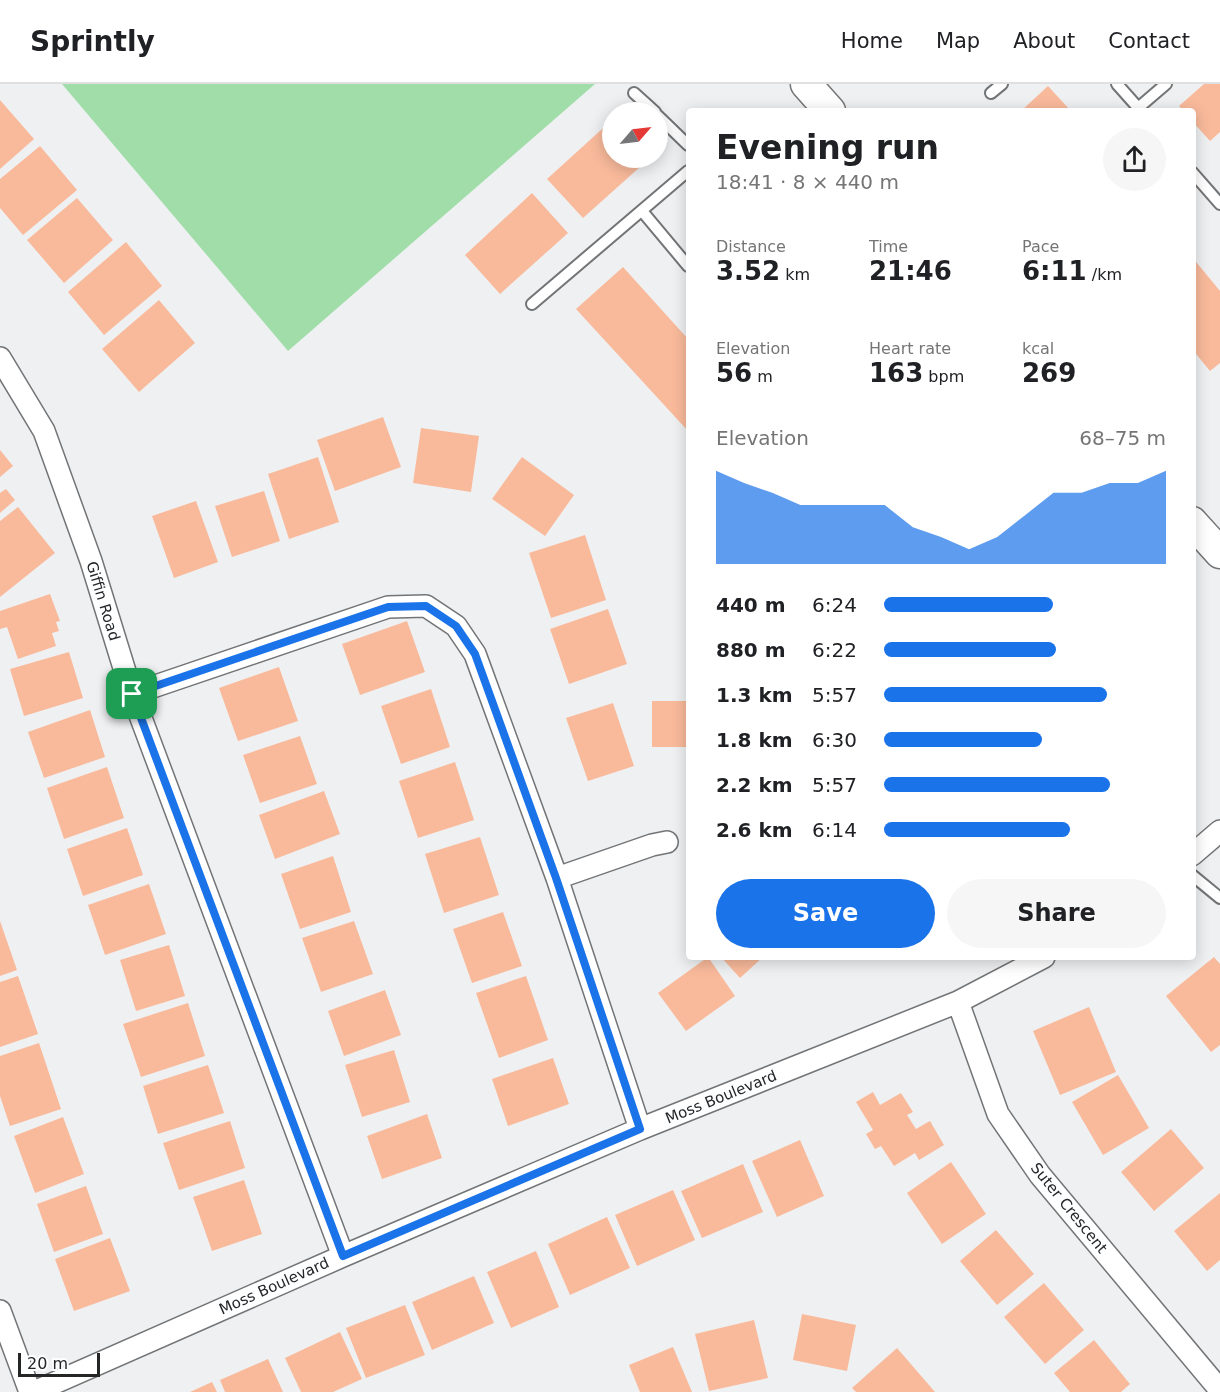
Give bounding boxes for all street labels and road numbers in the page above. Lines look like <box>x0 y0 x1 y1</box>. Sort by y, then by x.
street label: Giffin Road <box>82 559 124 643</box>
street label: Moss Boulevard <box>663 1066 779 1128</box>
street label: Suter Crescent <box>1027 1159 1111 1257</box>
street label: Moss Boulevard <box>216 1254 332 1318</box>

